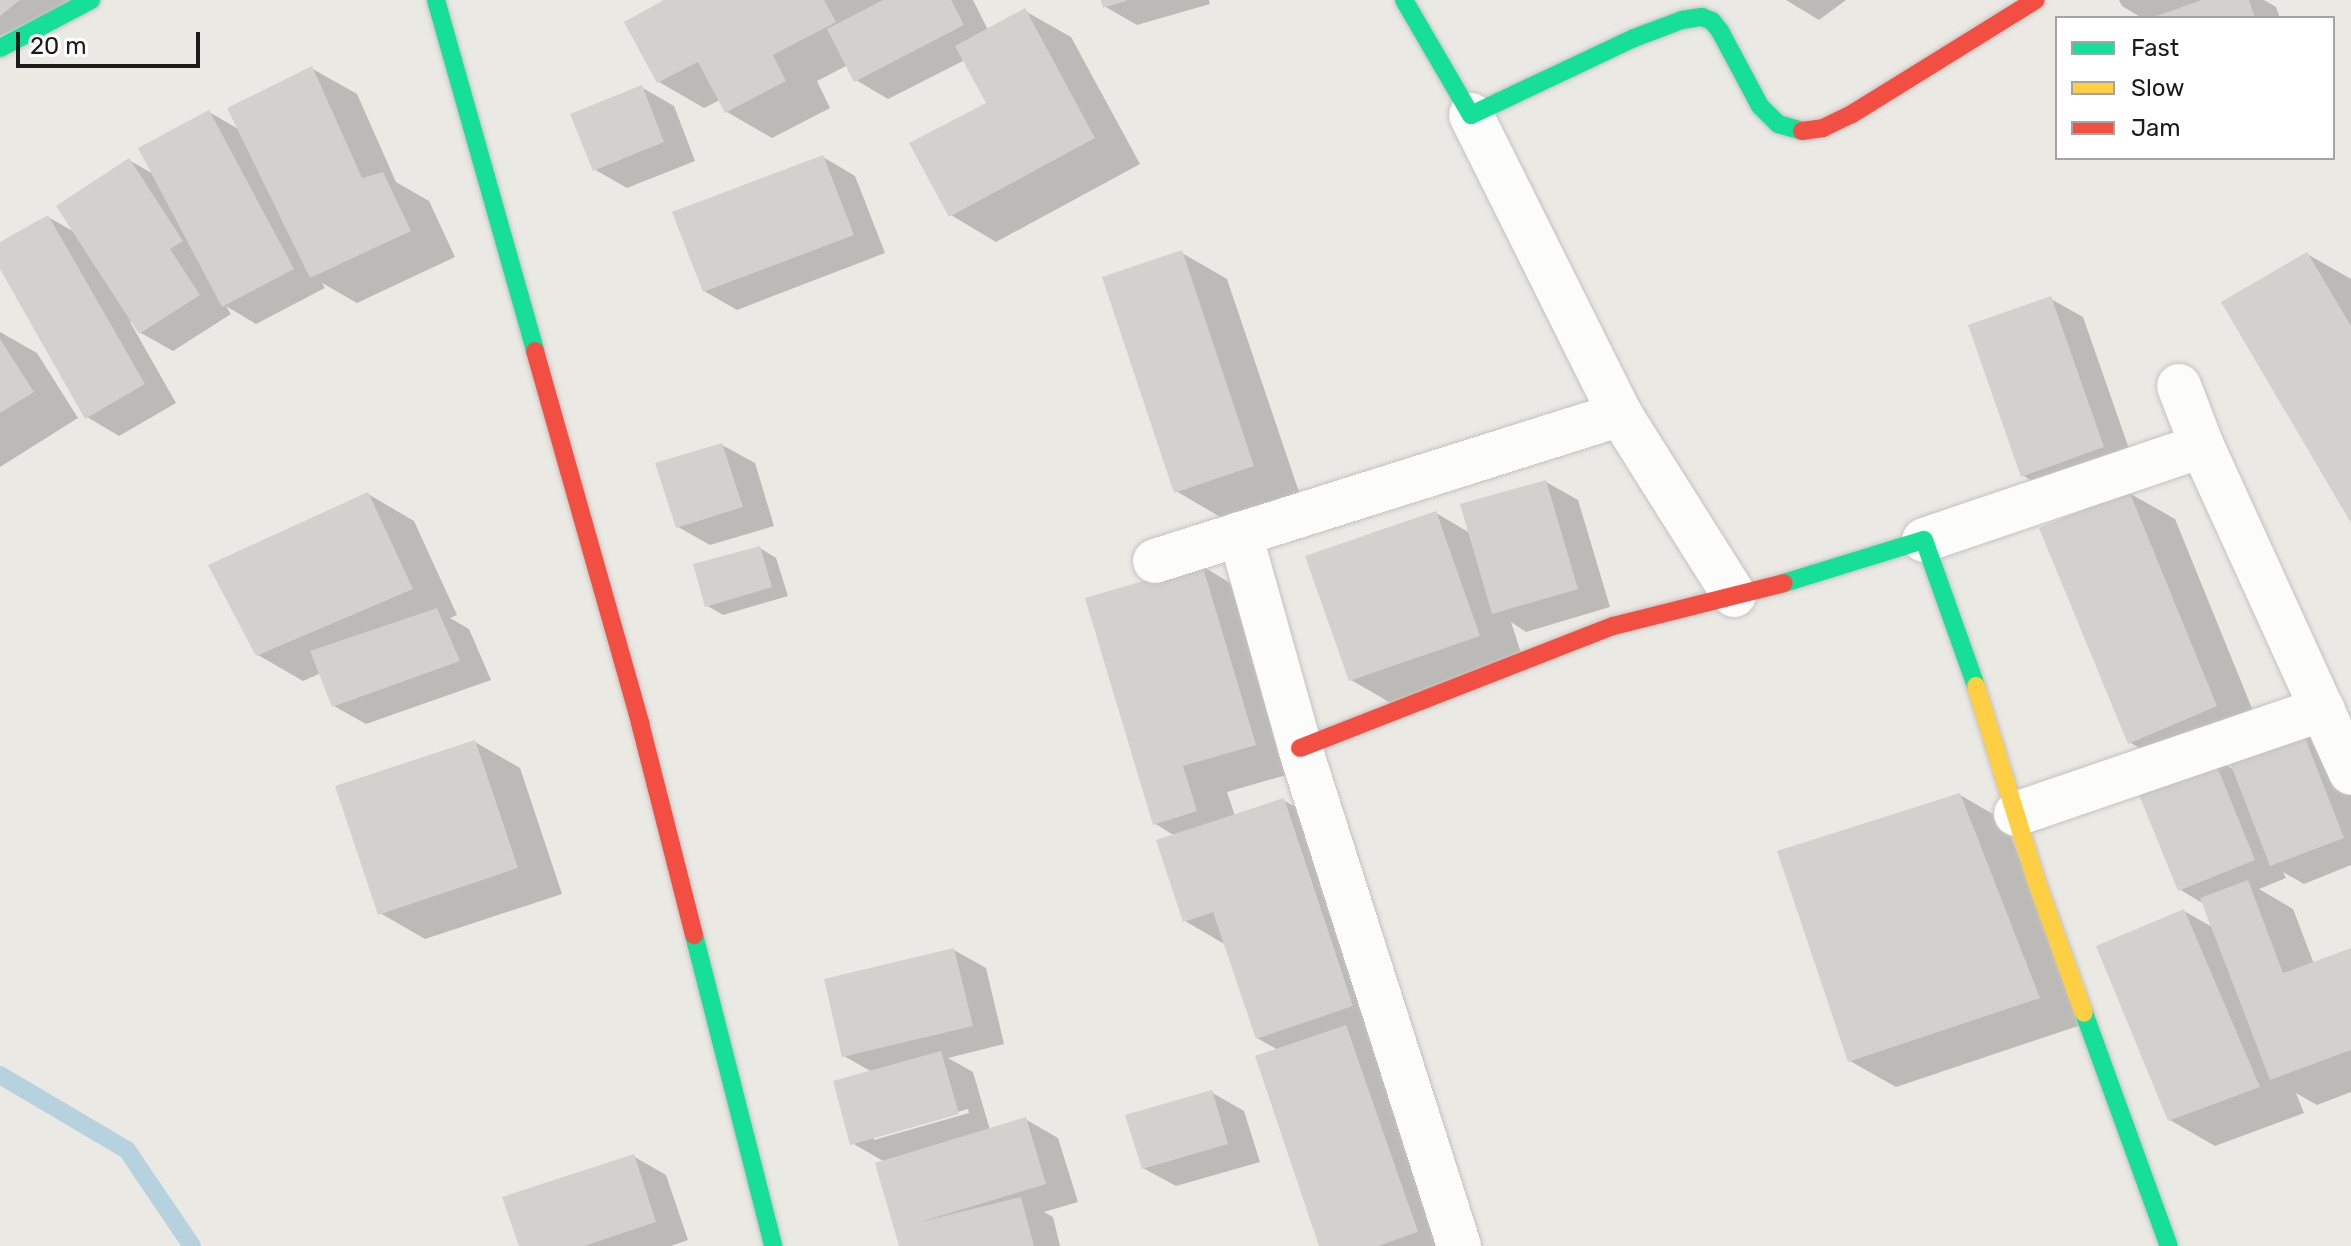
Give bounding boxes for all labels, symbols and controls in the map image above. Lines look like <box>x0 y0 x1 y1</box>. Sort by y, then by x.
scale bar <box>20 16 204 66</box>
legend <box>2055 16 2335 160</box>
text: 20 m <box>30 32 87 60</box>
text: Fast <box>2131 34 2179 62</box>
text: Slow <box>2131 74 2184 102</box>
text: Jam <box>2131 114 2181 142</box>

